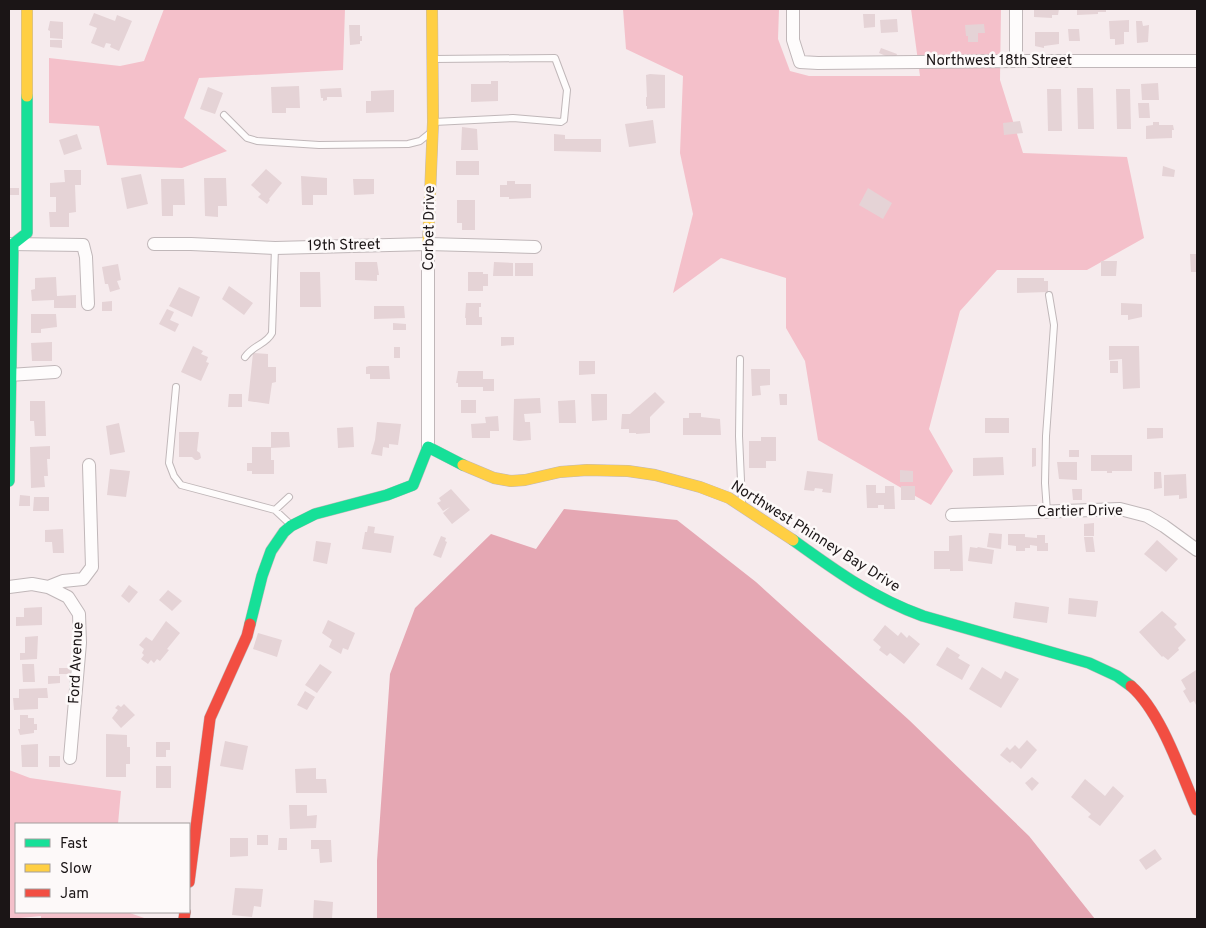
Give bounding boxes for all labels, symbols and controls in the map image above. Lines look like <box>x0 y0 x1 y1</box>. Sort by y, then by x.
street label: Northwest 18th Street <box>926 52 1072 71</box>
street label: Corbet Drive <box>420 185 440 271</box>
street label: 19th Street <box>307 236 381 256</box>
street label: Northwest Phinney Bay Drive <box>727 477 903 597</box>
street label: Cartier Drive <box>1037 502 1123 522</box>
street label: Ford Avenue <box>65 621 89 705</box>
legend <box>15 823 190 913</box>
text: Fast <box>60 835 88 854</box>
text: Slow <box>60 860 92 879</box>
text: Jam <box>60 885 89 904</box>

